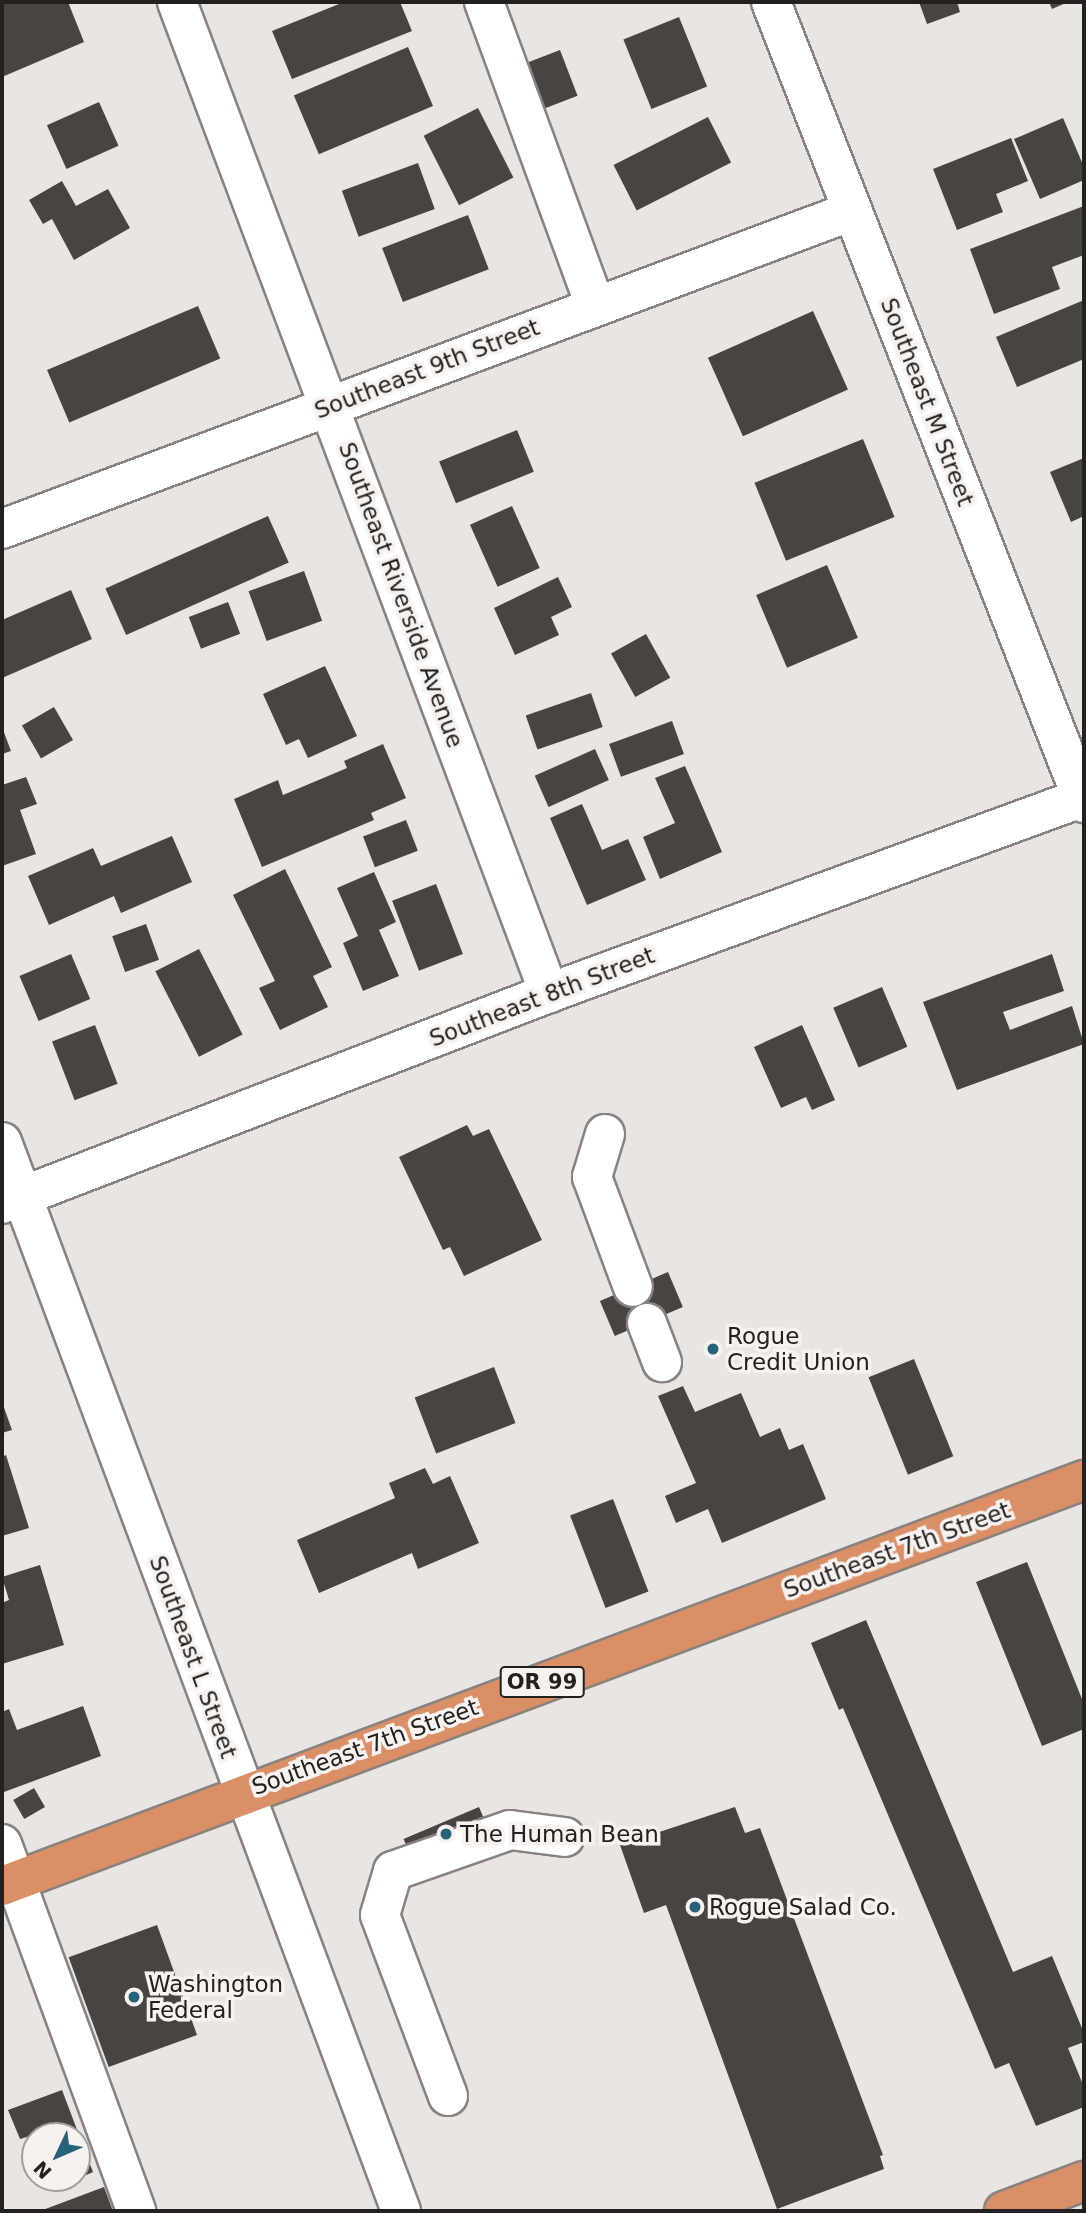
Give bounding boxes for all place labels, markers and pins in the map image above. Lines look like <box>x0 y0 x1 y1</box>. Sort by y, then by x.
place label: Rogue Credit Union <box>727 1322 870 1376</box>
marker: Rogue Credit Union <box>705 1341 721 1357</box>
place label: The Human Bean <box>460 1820 659 1848</box>
marker: The Human Bean <box>438 1826 454 1842</box>
place label: Rogue Salad Co. <box>709 1893 897 1921</box>
marker: Rogue Salad Co. <box>687 1899 703 1915</box>
place label: Washington Federal <box>148 1970 283 2024</box>
marker: Washington Federal <box>126 1989 142 2005</box>

